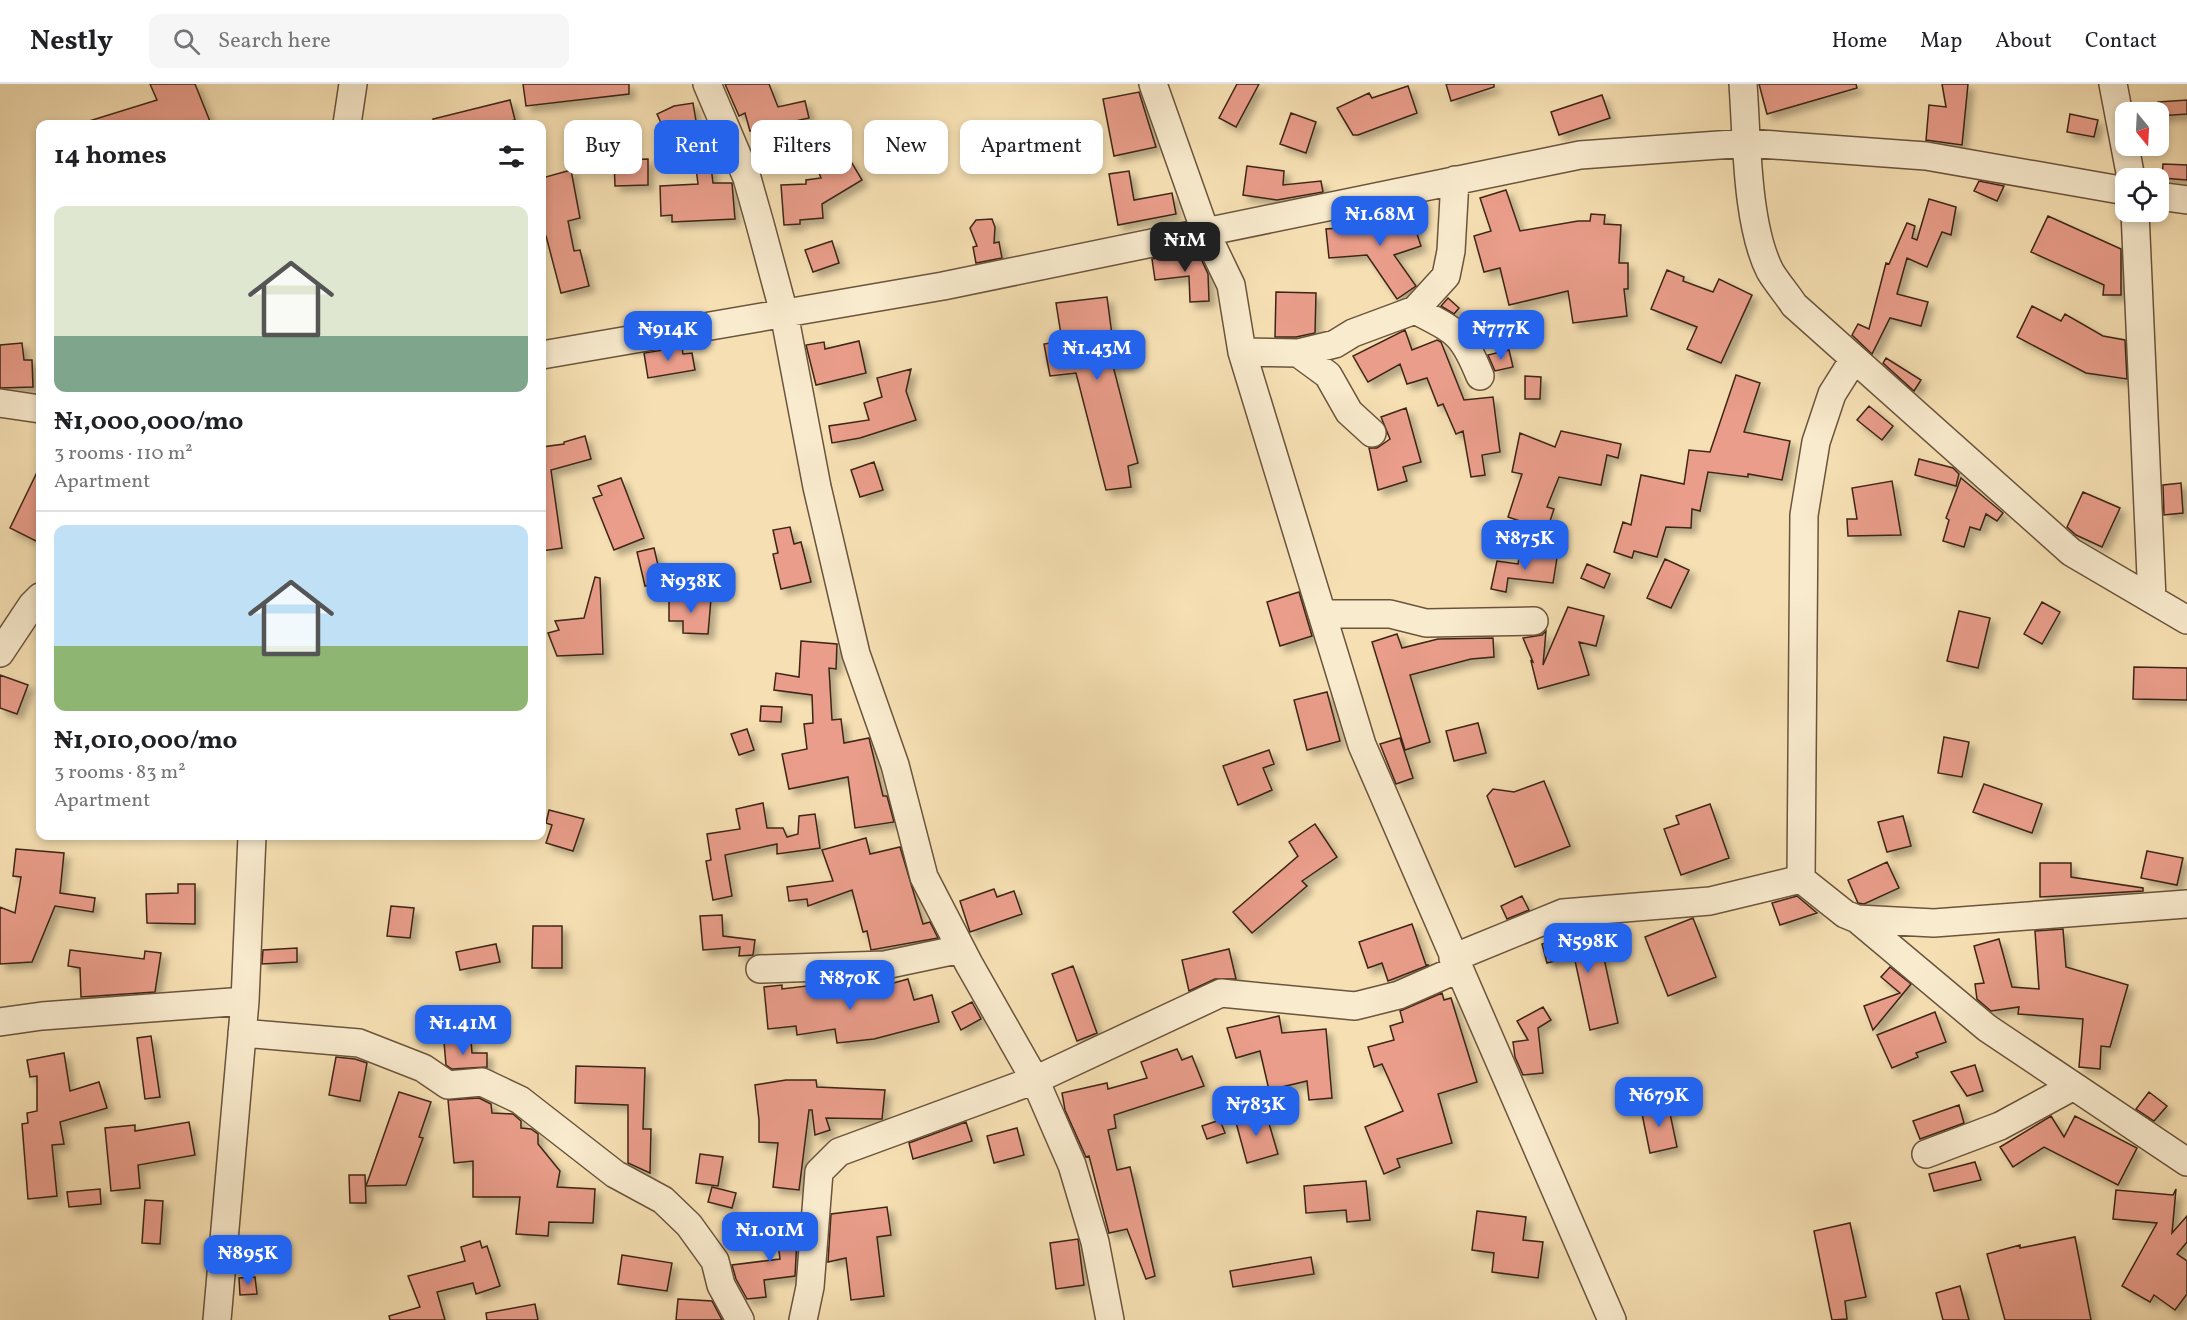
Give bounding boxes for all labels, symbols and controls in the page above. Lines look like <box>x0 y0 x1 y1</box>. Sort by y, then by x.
search box <box>149 14 569 68</box>
text: Nestly <box>30 22 113 61</box>
icon: search <box>170 25 203 58</box>
text: Search here <box>218 26 331 57</box>
text: Home <box>1832 27 1887 56</box>
text: Map <box>1920 27 1962 56</box>
text: About <box>1995 27 2052 56</box>
text: Contact <box>2085 27 2157 56</box>
north arrow <box>2115 102 2169 156</box>
map controls <box>2115 102 2169 222</box>
chip: Buy <box>564 120 642 174</box>
chip: Rent <box>654 120 739 174</box>
chip: Filters <box>751 120 852 174</box>
chip: New <box>864 120 948 174</box>
chip: Apartment <box>960 120 1103 174</box>
text: 14 homes <box>54 138 167 174</box>
icon: filters <box>495 140 528 173</box>
button: locate <box>2115 168 2169 222</box>
pin: ₦1.68M <box>1331 196 1429 247</box>
text: ₦1.68M <box>1345 201 1415 229</box>
pin: ₦1M <box>1156 222 1214 273</box>
text: ₦1M <box>1164 227 1206 255</box>
icon: home <box>237 245 345 353</box>
pin: ₦777K <box>1459 310 1543 361</box>
pin: ₦914K <box>626 311 710 362</box>
text: ₦777K <box>1472 315 1530 343</box>
text: ₦914K <box>638 316 698 344</box>
pin: ₦1.43M <box>1048 330 1146 381</box>
text: ₦1.43M <box>1062 335 1132 363</box>
text: ₦1,000,000/mo <box>54 404 243 440</box>
text: 3 rooms · 110 m² <box>54 440 193 468</box>
text: Apartment <box>54 468 150 496</box>
pin: ₦875K <box>1483 520 1567 571</box>
text: ₦875K <box>1495 525 1555 553</box>
pin: ₦938K <box>649 563 733 614</box>
icon: home <box>237 564 345 672</box>
text: ₦938K <box>661 568 721 596</box>
text: ₦1,010,000/mo <box>54 723 237 759</box>
text: 3 rooms · 83 m² <box>54 759 186 787</box>
text: Apartment <box>54 787 150 815</box>
pin: ₦598K <box>1546 923 1630 974</box>
text: ₦598K <box>1558 928 1618 956</box>
pin: ₦870K <box>808 960 892 1011</box>
text: ₦870K <box>819 965 881 993</box>
pin: ₦1.41M <box>414 1005 512 1056</box>
text: ₦1.41M <box>429 1010 497 1038</box>
pin: ₦679K <box>1617 1077 1701 1128</box>
text: ₦679K <box>1629 1082 1689 1110</box>
pin: ₦783K <box>1214 1086 1298 1137</box>
text: ₦783K <box>1226 1091 1286 1119</box>
pin: ₦1.01M <box>721 1212 819 1263</box>
text: ₦1.01M <box>736 1217 804 1245</box>
pin: ₦895K <box>206 1235 290 1286</box>
text: ₦895K <box>218 1240 278 1268</box>

